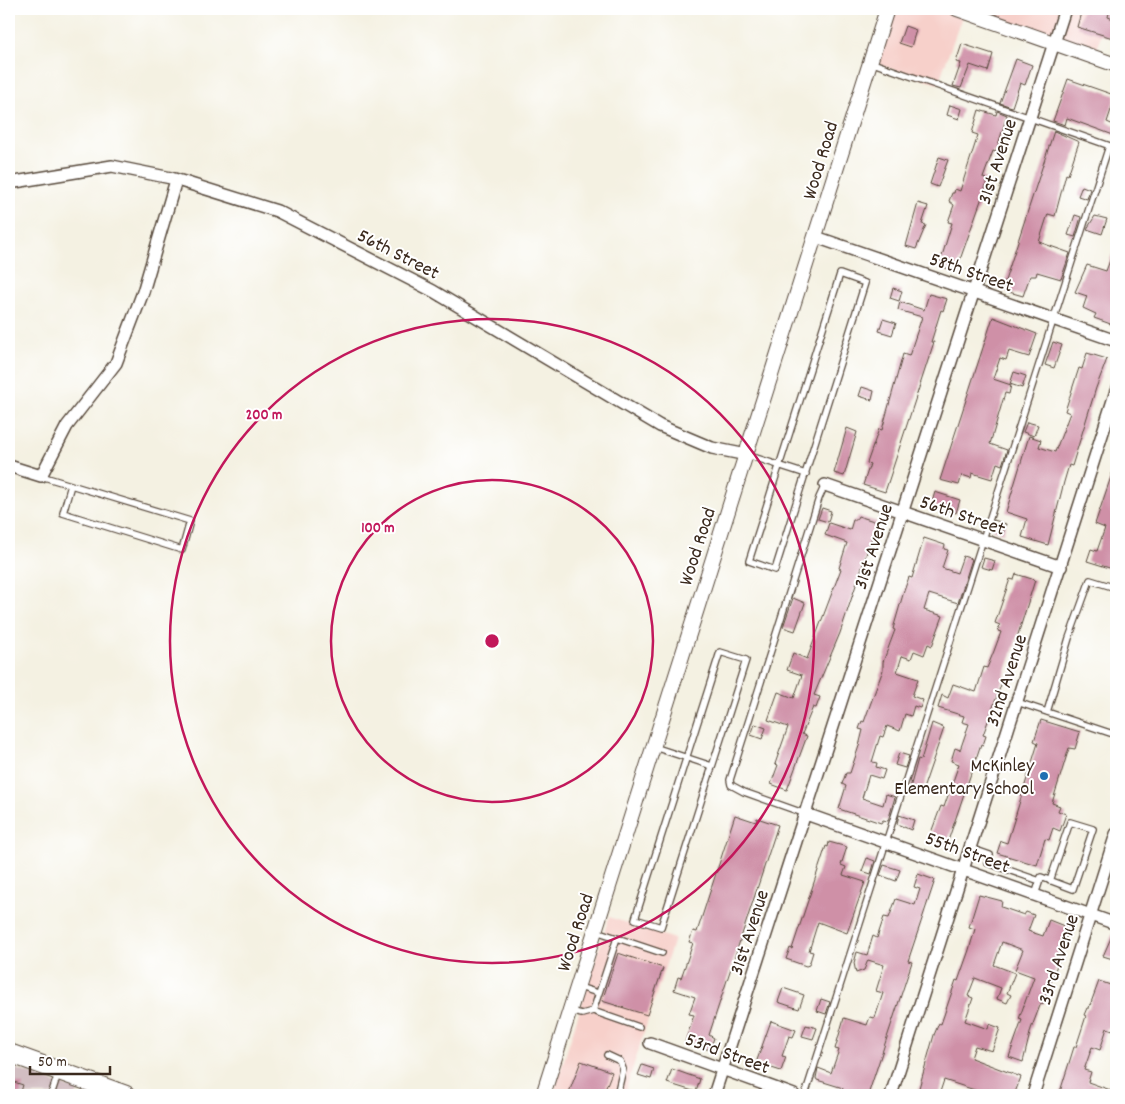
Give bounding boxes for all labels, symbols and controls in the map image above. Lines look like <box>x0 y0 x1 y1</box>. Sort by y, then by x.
street label: 31st Avenue <box>972 115 1026 208</box>
street label: Wood Road <box>797 118 847 204</box>
street label: 56th Street <box>352 223 444 288</box>
street label: 58th Street <box>925 246 1017 301</box>
text: 200 m <box>246 405 282 427</box>
street label: 56th Street <box>915 489 1009 545</box>
street label: 31st Avenue <box>848 500 902 593</box>
street label: Wood Road <box>673 504 725 590</box>
text: 100 m <box>361 518 395 540</box>
street label: 32nd Avenue <box>980 631 1036 731</box>
centre of rings <box>483 632 501 650</box>
place label: McKinley Elementary School <box>894 753 1035 804</box>
marker: McKinley Elementary School <box>1038 770 1050 782</box>
street label: 55th Street <box>921 826 1013 882</box>
street label: 31st Avenue <box>724 886 778 979</box>
street label: Wood Road <box>551 890 603 976</box>
street label: 33rd Avenue <box>1032 911 1088 1009</box>
street label: 53rd Street <box>681 1027 773 1083</box>
scale bar <box>30 1044 110 1076</box>
text: 50 m <box>38 1052 67 1074</box>

